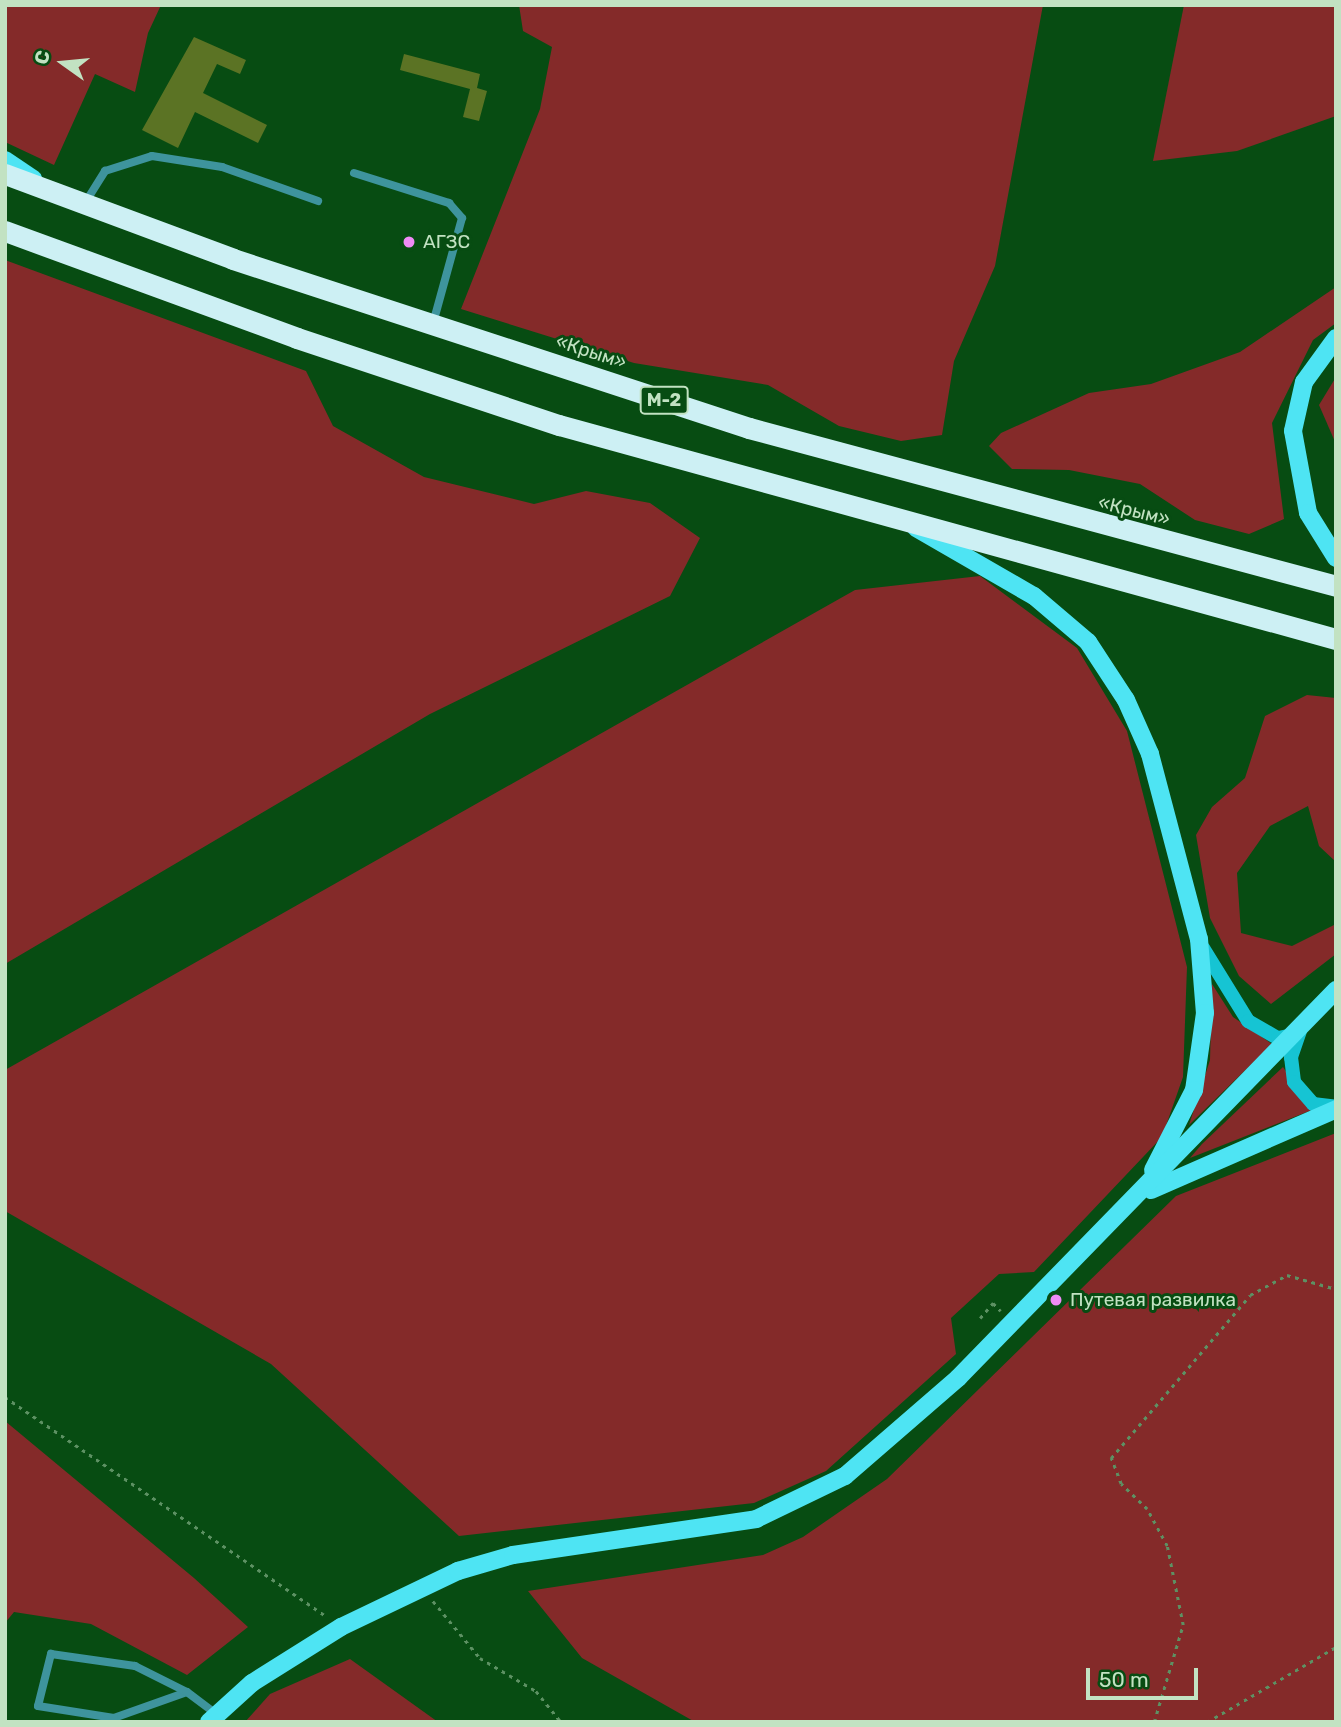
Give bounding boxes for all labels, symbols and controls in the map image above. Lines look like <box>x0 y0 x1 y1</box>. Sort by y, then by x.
north arrow <box>28 28 98 98</box>
text: С <box>29 48 55 67</box>
place label: АГЗС <box>423 231 470 253</box>
marker: АГЗС <box>401 234 417 250</box>
street label: «Крым» <box>553 330 629 374</box>
road number: М-2 <box>640 386 688 414</box>
street label: «Крым» <box>1096 491 1172 531</box>
place label: Путевая развилка <box>1070 1289 1236 1311</box>
marker: Путевая развилка <box>1048 1292 1064 1308</box>
scale bar <box>1089 1654 1201 1698</box>
text: 50 m <box>1099 1667 1149 1692</box>

